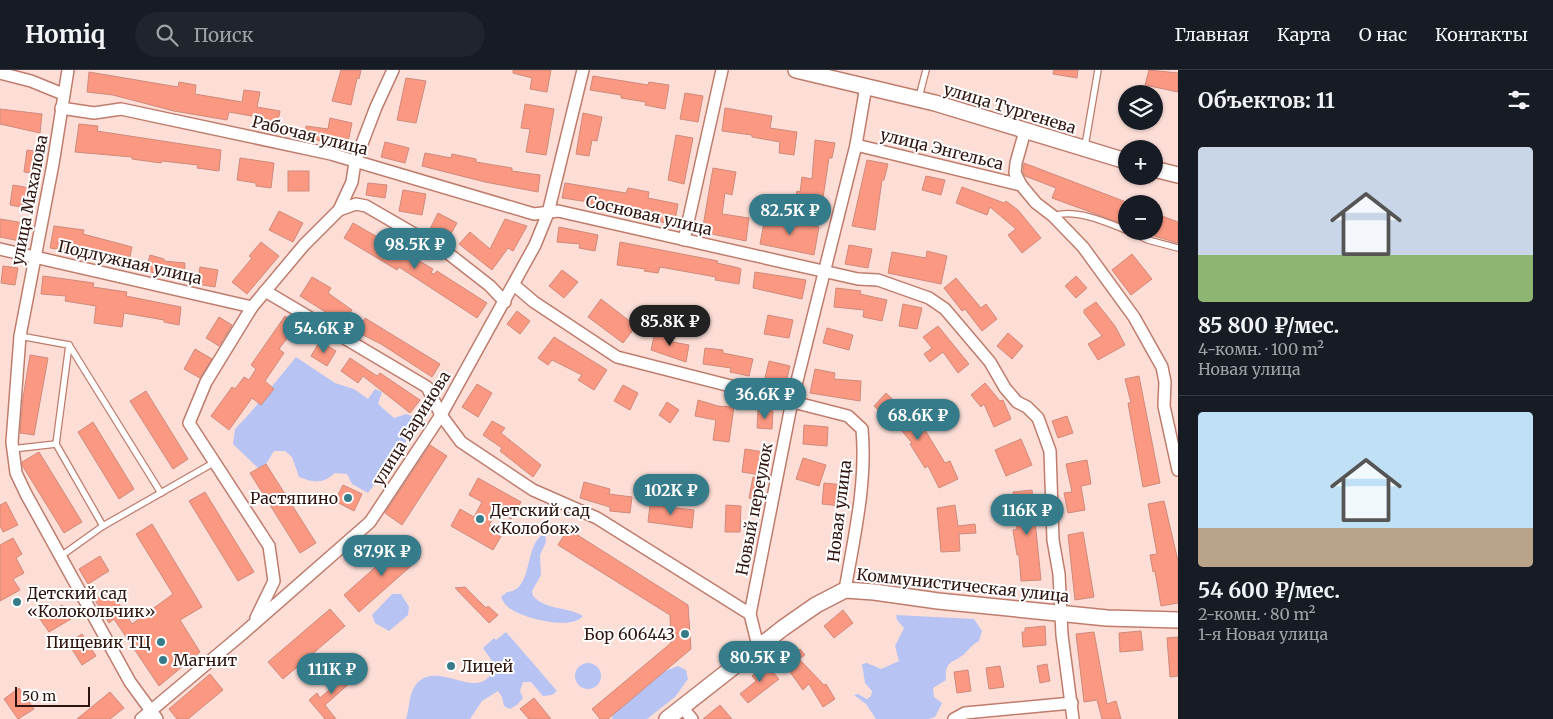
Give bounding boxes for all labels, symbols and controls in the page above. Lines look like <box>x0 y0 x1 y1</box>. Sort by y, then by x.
search box <box>135 12 485 57</box>
text: Homiq <box>25 19 105 50</box>
icon: search <box>153 21 181 49</box>
text: Поиск <box>193 23 254 47</box>
text: Главная <box>1174 23 1249 46</box>
text: Карта <box>1277 23 1331 46</box>
text: О нас <box>1359 23 1407 46</box>
text: Контакты <box>1435 23 1528 46</box>
street label: улица Тургенева <box>941 78 1079 138</box>
map controls <box>1118 85 1163 240</box>
button: layers <box>1118 85 1163 130</box>
icon: filters <box>1505 86 1533 114</box>
text: Объектов: 11 <box>1198 87 1335 114</box>
street label: Рабочая улица <box>250 111 370 159</box>
street label: улица Энгельса <box>878 124 1006 174</box>
street label: улица Махалова <box>7 133 52 267</box>
button: + <box>1118 140 1163 185</box>
icon: home <box>1321 179 1411 269</box>
street label: Сосновая улица <box>584 191 715 239</box>
pin: 82.5K ₽ <box>744 194 836 236</box>
button: − <box>1118 195 1163 240</box>
text: 82.5K ₽ <box>760 200 820 220</box>
pin: 98.5K ₽ <box>369 228 461 270</box>
text: 98.5K ₽ <box>385 234 445 254</box>
street label: Подлужная улица <box>56 236 204 288</box>
pin: 85.8K ₽ <box>624 304 716 347</box>
text: 85.8K ₽ <box>640 311 700 331</box>
pin: 54.6K ₽ <box>278 312 370 354</box>
text: 85 800 ₽/мес. <box>1198 312 1339 339</box>
text: 54.6K ₽ <box>294 318 354 338</box>
text: 4-комн. · 100 m² <box>1198 339 1324 359</box>
text: Новая улица <box>1198 359 1301 379</box>
street label: улица Баринова <box>368 367 455 489</box>
pin: 36.6K ₽ <box>719 378 811 420</box>
text: 36.6K ₽ <box>735 384 795 404</box>
pin: 68.6K ₽ <box>872 398 964 441</box>
text: 68.6K ₽ <box>888 405 948 425</box>
street label: Новый переулок <box>731 441 777 577</box>
icon: home <box>1321 445 1411 535</box>
street label: Новая улица <box>823 458 855 563</box>
pin: 102K ₽ <box>630 474 712 516</box>
text: 102K ₽ <box>644 480 698 500</box>
place label: Растяпино <box>250 488 338 508</box>
marker: Растяпино <box>342 492 354 504</box>
pin: 116K ₽ <box>986 494 1068 536</box>
place label: Детский сад «Колобок» <box>490 500 590 538</box>
text: 116K ₽ <box>1002 500 1052 520</box>
marker: Детский сад «Колобок» <box>474 513 486 525</box>
pin: 87.9K ₽ <box>336 534 428 577</box>
text: 87.9K ₽ <box>353 541 411 561</box>
street label: Коммунистическая улица <box>856 564 1071 606</box>
text: 54 600 ₽/мес. <box>1198 577 1340 604</box>
place label: Детский сад «Колокольчик» <box>27 583 155 621</box>
marker: Детский сад «Колокольчик» <box>11 596 23 608</box>
text: 2-комн. · 80 m² <box>1198 604 1316 624</box>
place label: Бор 606443 <box>584 624 675 644</box>
text: 1-я Новая улица <box>1198 624 1328 644</box>
marker: Бор 606443 <box>679 628 691 640</box>
place label: Пищевик ТЦ <box>46 632 151 652</box>
marker: Пищевик ТЦ <box>155 636 167 648</box>
pin: 80.5K ₽ <box>714 640 806 683</box>
text: 80.5K ₽ <box>730 647 790 667</box>
place label: Магнит <box>173 650 238 670</box>
pin: 111K ₽ <box>291 652 373 695</box>
marker: Магнит <box>157 654 169 666</box>
place label: Лицей <box>461 656 513 676</box>
text: 111K ₽ <box>308 659 356 679</box>
marker: Лицей <box>445 660 457 672</box>
scale bar <box>15 684 90 707</box>
text: 50 m <box>22 687 56 705</box>

